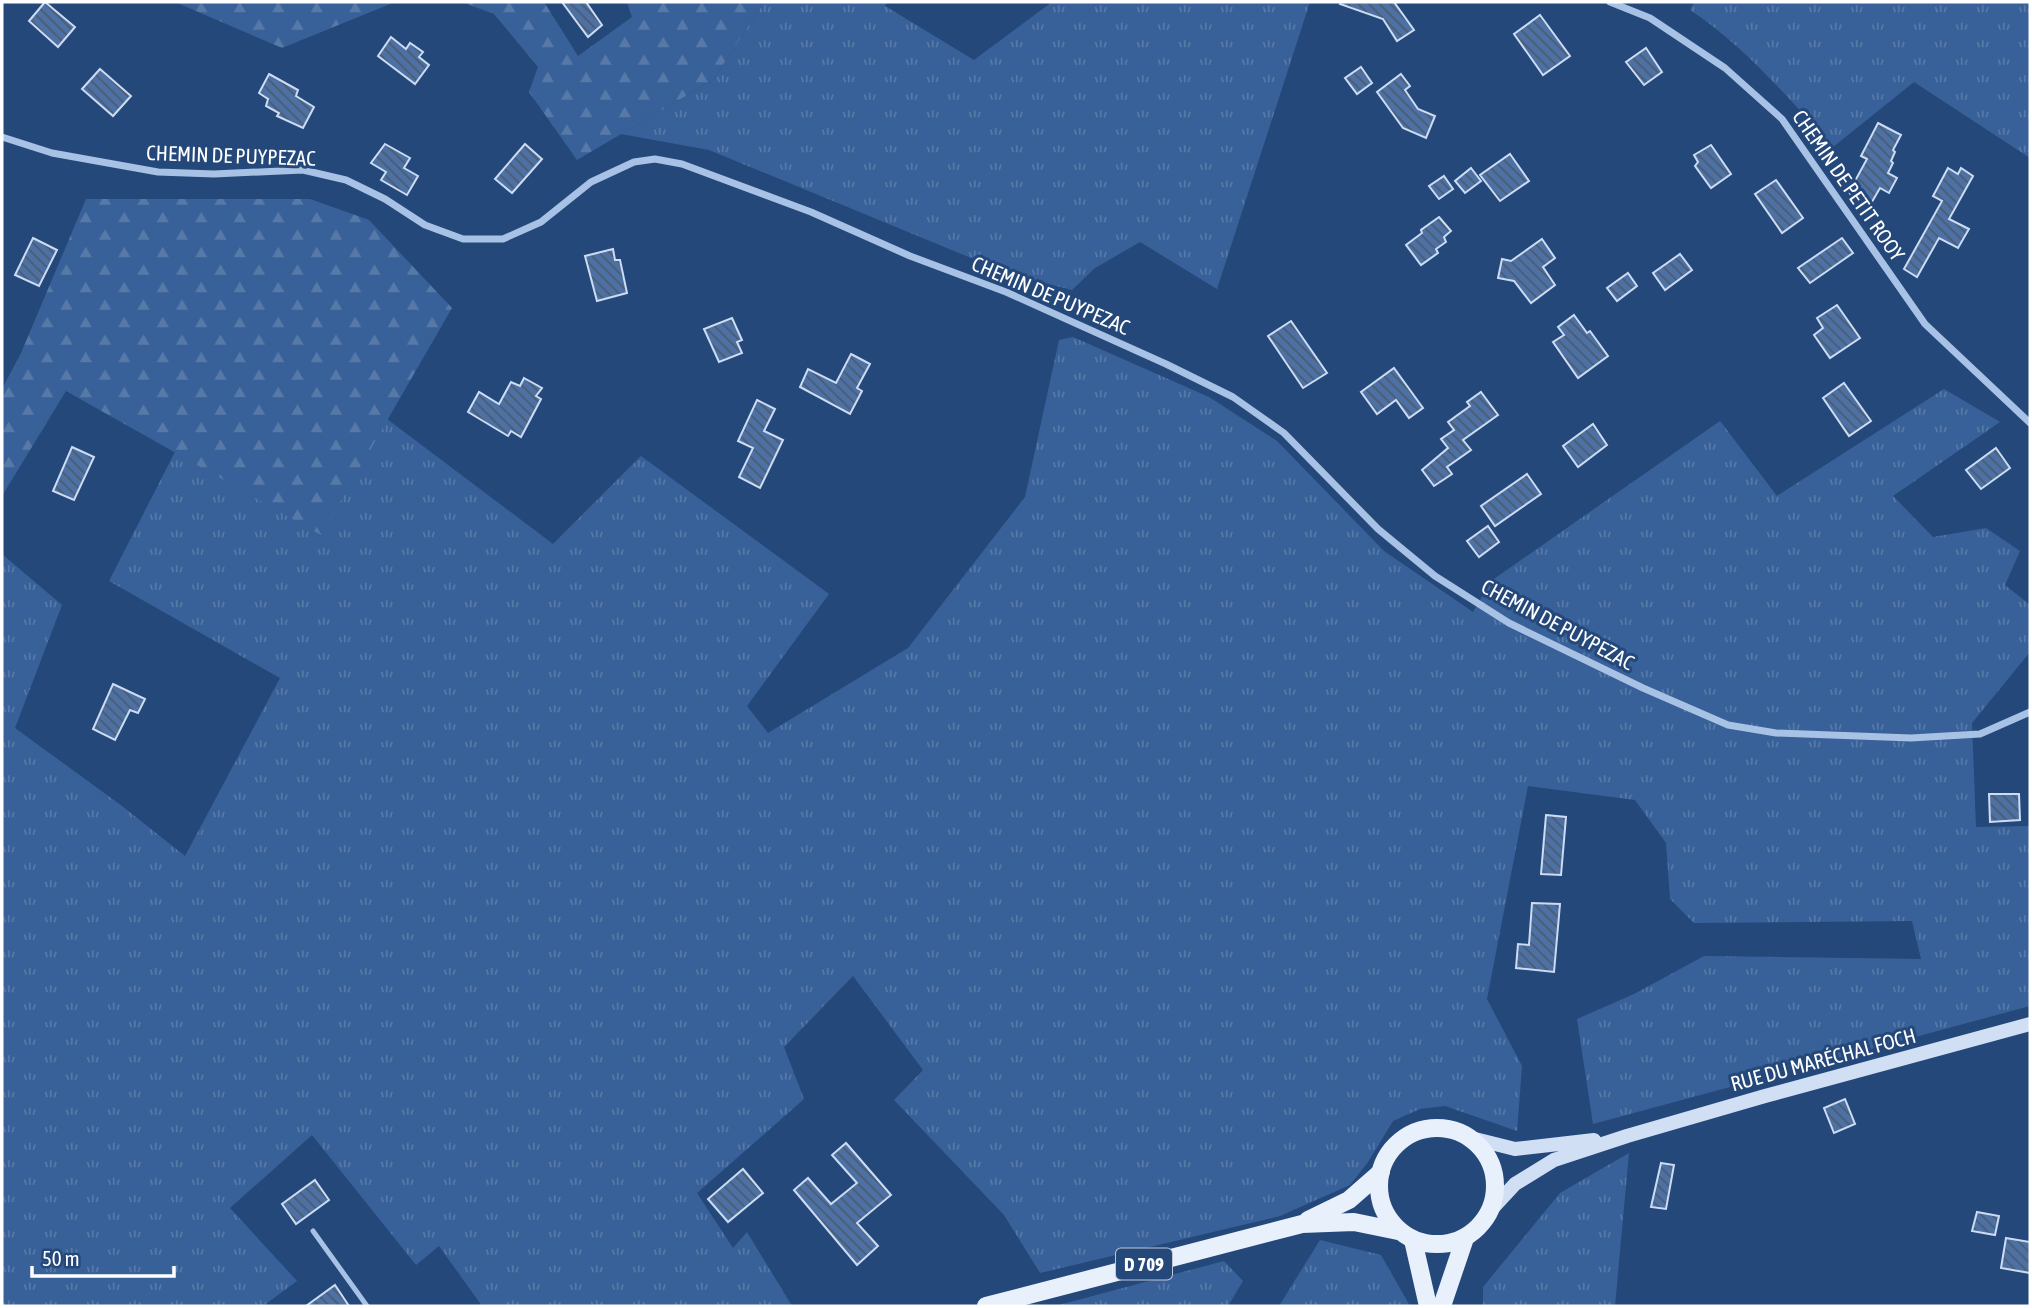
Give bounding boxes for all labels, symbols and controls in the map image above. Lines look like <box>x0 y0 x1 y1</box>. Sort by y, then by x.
street label: CHEMIN DE PETIT ROOY <box>1788 105 1910 265</box>
street label: CHEMIN DE PUYPEZAC <box>146 140 317 170</box>
street label: CHEMIN DE PUYPEZAC <box>968 251 1134 339</box>
street label: CHEMIN DE PUYPEZAC <box>1478 574 1639 675</box>
street label: RUE DU MARÉCHAL FOCH <box>1728 1023 1918 1095</box>
scale bar <box>32 1234 173 1278</box>
text: 50 m <box>42 1246 80 1270</box>
road number: D 709 <box>1116 1248 1172 1280</box>

